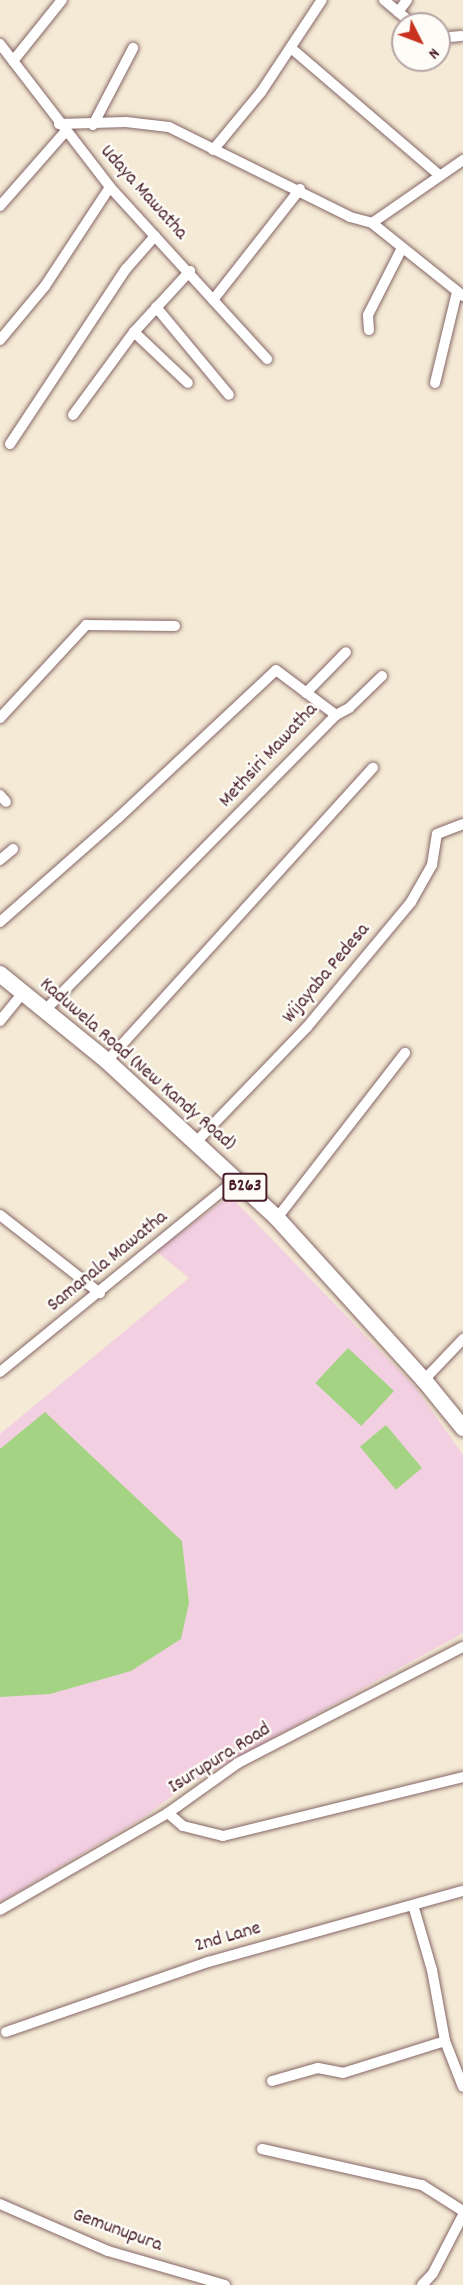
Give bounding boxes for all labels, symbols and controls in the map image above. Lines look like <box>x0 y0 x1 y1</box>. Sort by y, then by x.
north arrow <box>391 12 451 72</box>
text: N <box>422 42 444 64</box>
street label: Udaya Mawatha <box>94 140 192 246</box>
street label: Methsiri Mawatha <box>215 699 323 813</box>
street label: Wijayaba Pedesa <box>278 919 376 1029</box>
street label: Kaduwela Road (New Kandy Road) <box>34 973 240 1157</box>
road number: B263 <box>221 1172 269 1202</box>
street label: Samanala Mawatha <box>43 1206 173 1318</box>
street label: Isurupura Road <box>164 1718 276 1800</box>
street label: 2nd Lane <box>192 1917 264 1959</box>
street label: Gemunupura <box>69 2204 165 2258</box>

